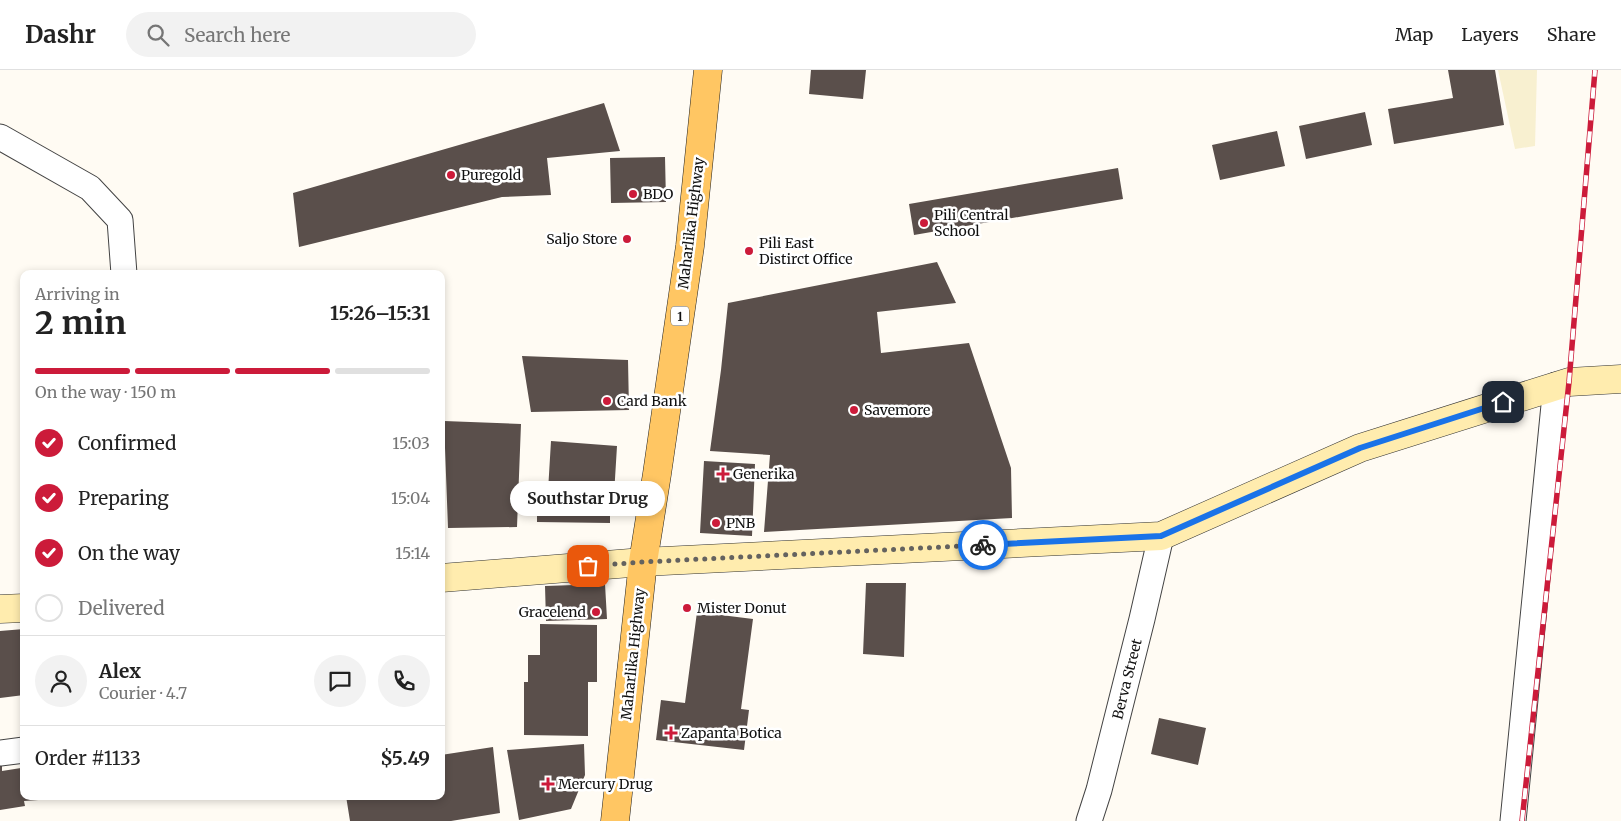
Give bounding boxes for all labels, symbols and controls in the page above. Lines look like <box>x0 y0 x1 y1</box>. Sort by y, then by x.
search box <box>126 12 476 57</box>
text: Dashr <box>25 19 96 50</box>
icon: search <box>144 21 172 49</box>
text: Search here <box>184 23 290 47</box>
text: Map <box>1395 23 1433 46</box>
text: Layers <box>1461 23 1519 46</box>
text: Share <box>1547 23 1596 46</box>
street label: Maharlika Highway <box>674 155 708 290</box>
place label: Puregold <box>461 166 522 184</box>
marker: Puregold <box>445 169 457 181</box>
place label: BDO <box>643 185 673 203</box>
marker: BDO <box>627 188 639 200</box>
place label: Pili Central School <box>934 206 1009 240</box>
marker: Pili Central School <box>918 217 930 229</box>
place label: Saljo Store <box>546 230 617 248</box>
marker: Saljo Store <box>621 233 633 245</box>
place label: Pili East Distirct Office <box>759 234 853 268</box>
marker: Pili East Distirct Office <box>743 245 755 257</box>
text: Arriving in <box>35 284 120 304</box>
text: 15:26–15:31 <box>330 301 430 325</box>
text: 2 min <box>35 303 126 343</box>
road number: 1 <box>671 307 689 326</box>
pin <box>1482 381 1524 423</box>
text: On the way · 150 m <box>35 382 176 402</box>
icon: home <box>1489 388 1517 416</box>
place label: Card Bank <box>617 392 687 410</box>
marker: Card Bank <box>601 395 613 407</box>
place label: Savemore <box>864 401 930 419</box>
marker: Savemore <box>848 404 860 416</box>
icon: check <box>35 429 63 457</box>
text: Confirmed <box>78 431 176 455</box>
text: 15:03 <box>392 433 430 453</box>
place label: Generika <box>733 465 795 483</box>
marker: Generika <box>717 468 729 480</box>
callout: Southstar Drug <box>510 481 666 516</box>
icon: check <box>35 484 63 512</box>
text: Preparing <box>78 486 169 510</box>
text: 15:04 <box>391 488 430 508</box>
text: Southstar Drug <box>527 488 648 508</box>
place label: PNB <box>726 514 755 532</box>
marker: PNB <box>710 517 722 529</box>
courier <box>958 520 1008 570</box>
icon: bike <box>969 531 997 559</box>
icon: check <box>35 539 63 567</box>
text: On the way <box>78 541 180 565</box>
text: 15:14 <box>395 543 430 563</box>
pin <box>567 545 609 587</box>
icon: bag <box>574 552 602 580</box>
street label: Maharlika Highway <box>617 586 649 721</box>
text: Delivered <box>78 596 165 620</box>
place label: Mister Donut <box>697 599 787 617</box>
marker: Mister Donut <box>681 602 693 614</box>
place label: Gracelend <box>519 603 587 621</box>
marker: Gracelend <box>590 606 602 618</box>
street label: Berva Street <box>1108 636 1146 721</box>
button: person <box>35 655 87 707</box>
button: chat <box>314 655 366 707</box>
button: phone <box>378 655 430 707</box>
text: Alex <box>99 659 141 683</box>
text: Courier · 4.7 <box>99 683 187 703</box>
place label: Zapanta Botica <box>681 724 782 742</box>
marker: Zapanta Botica <box>665 727 677 739</box>
text: Order #1133 <box>35 746 141 770</box>
text: $5.49 <box>380 746 430 770</box>
place label: Mercury Drug <box>558 775 653 793</box>
marker: Mercury Drug <box>542 778 554 790</box>

